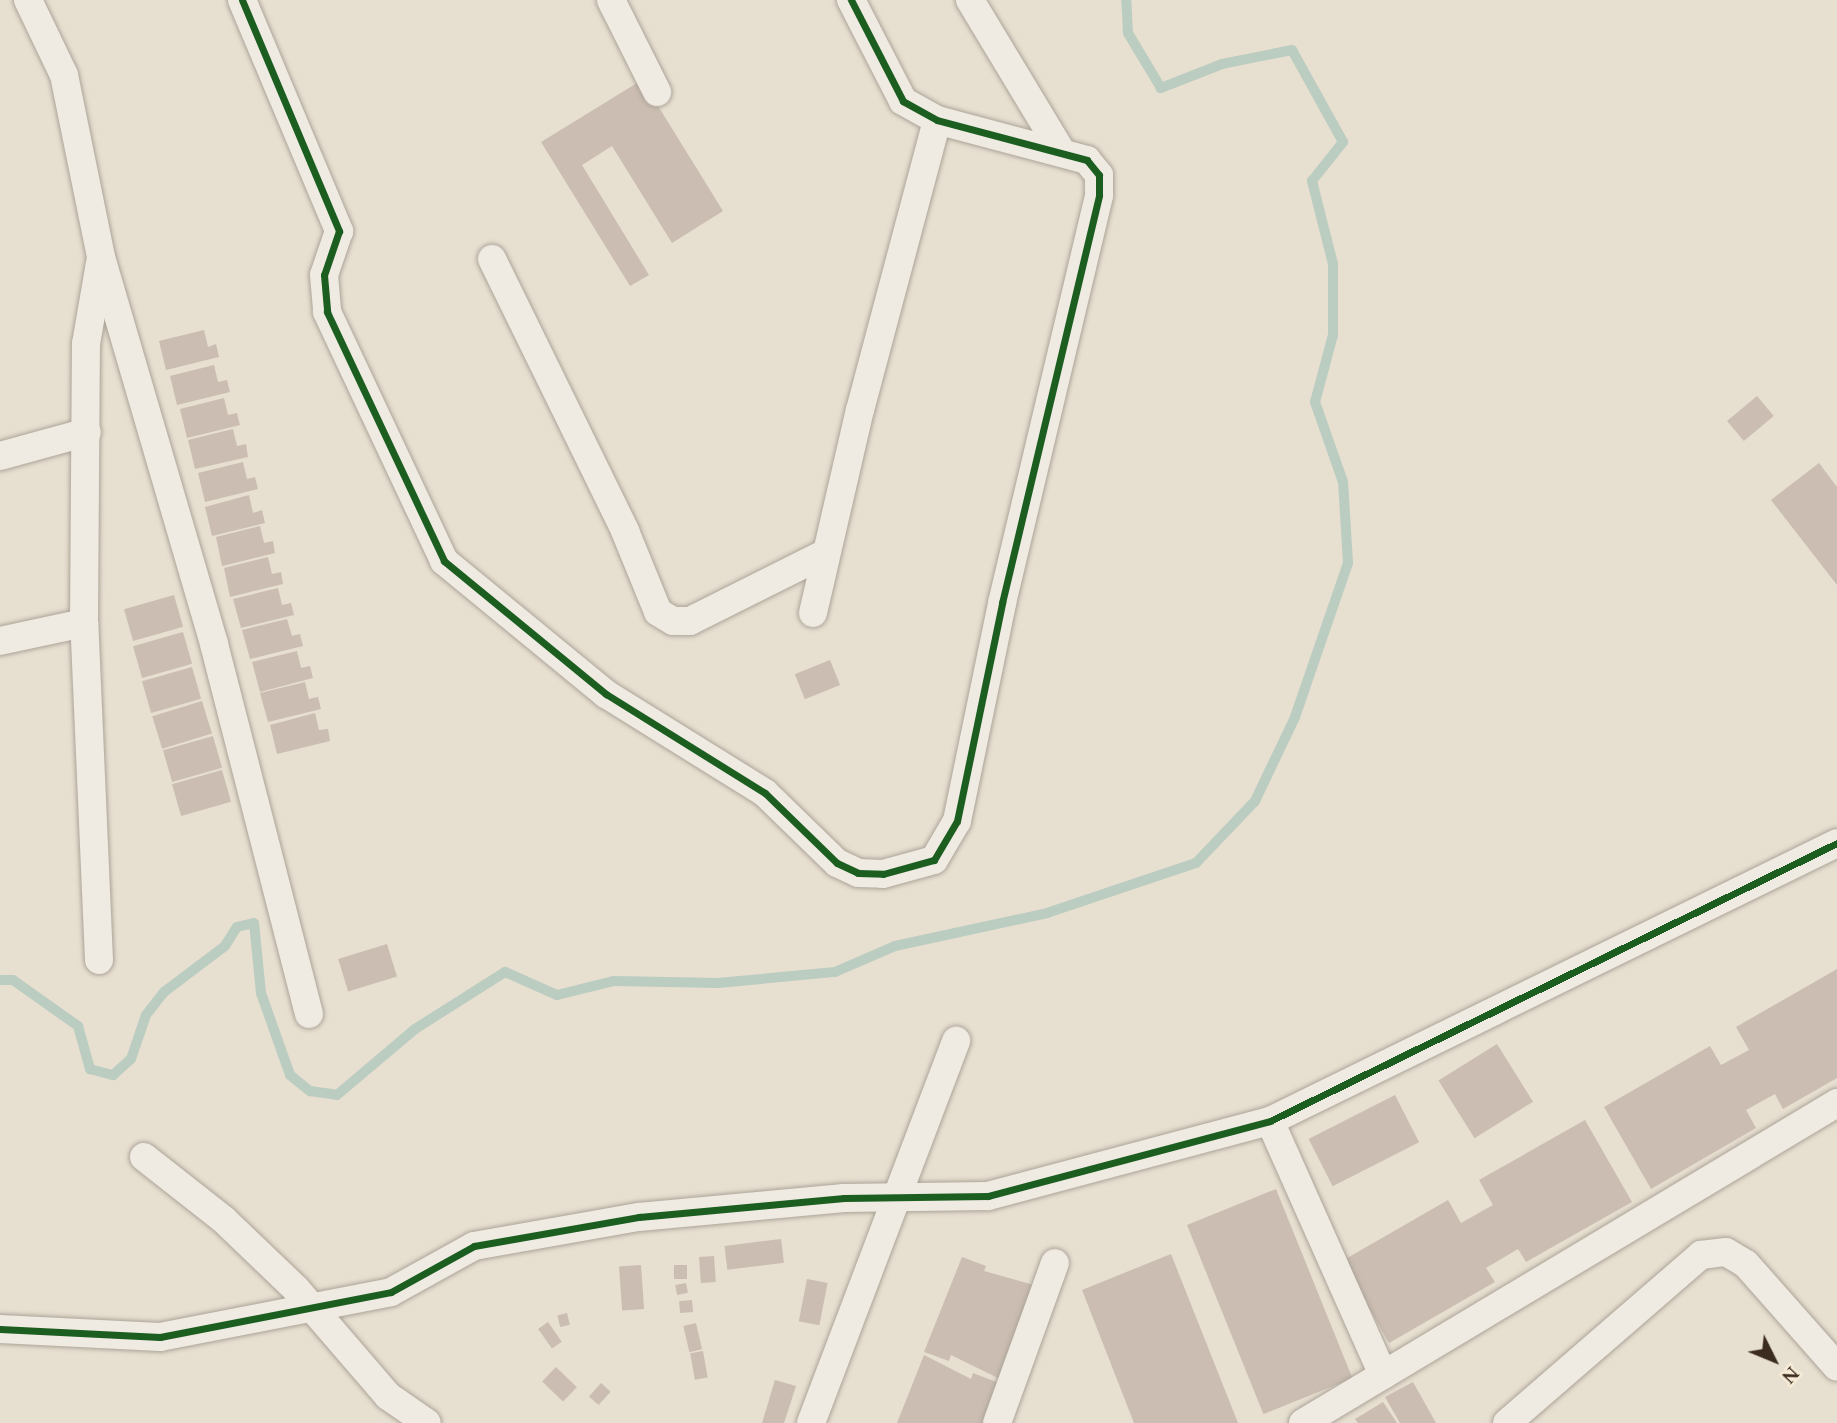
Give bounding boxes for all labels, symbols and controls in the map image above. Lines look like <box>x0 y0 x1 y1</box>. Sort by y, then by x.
north arrow <box>1739 1325 1809 1395</box>
text: N <box>1774 1359 1806 1390</box>

